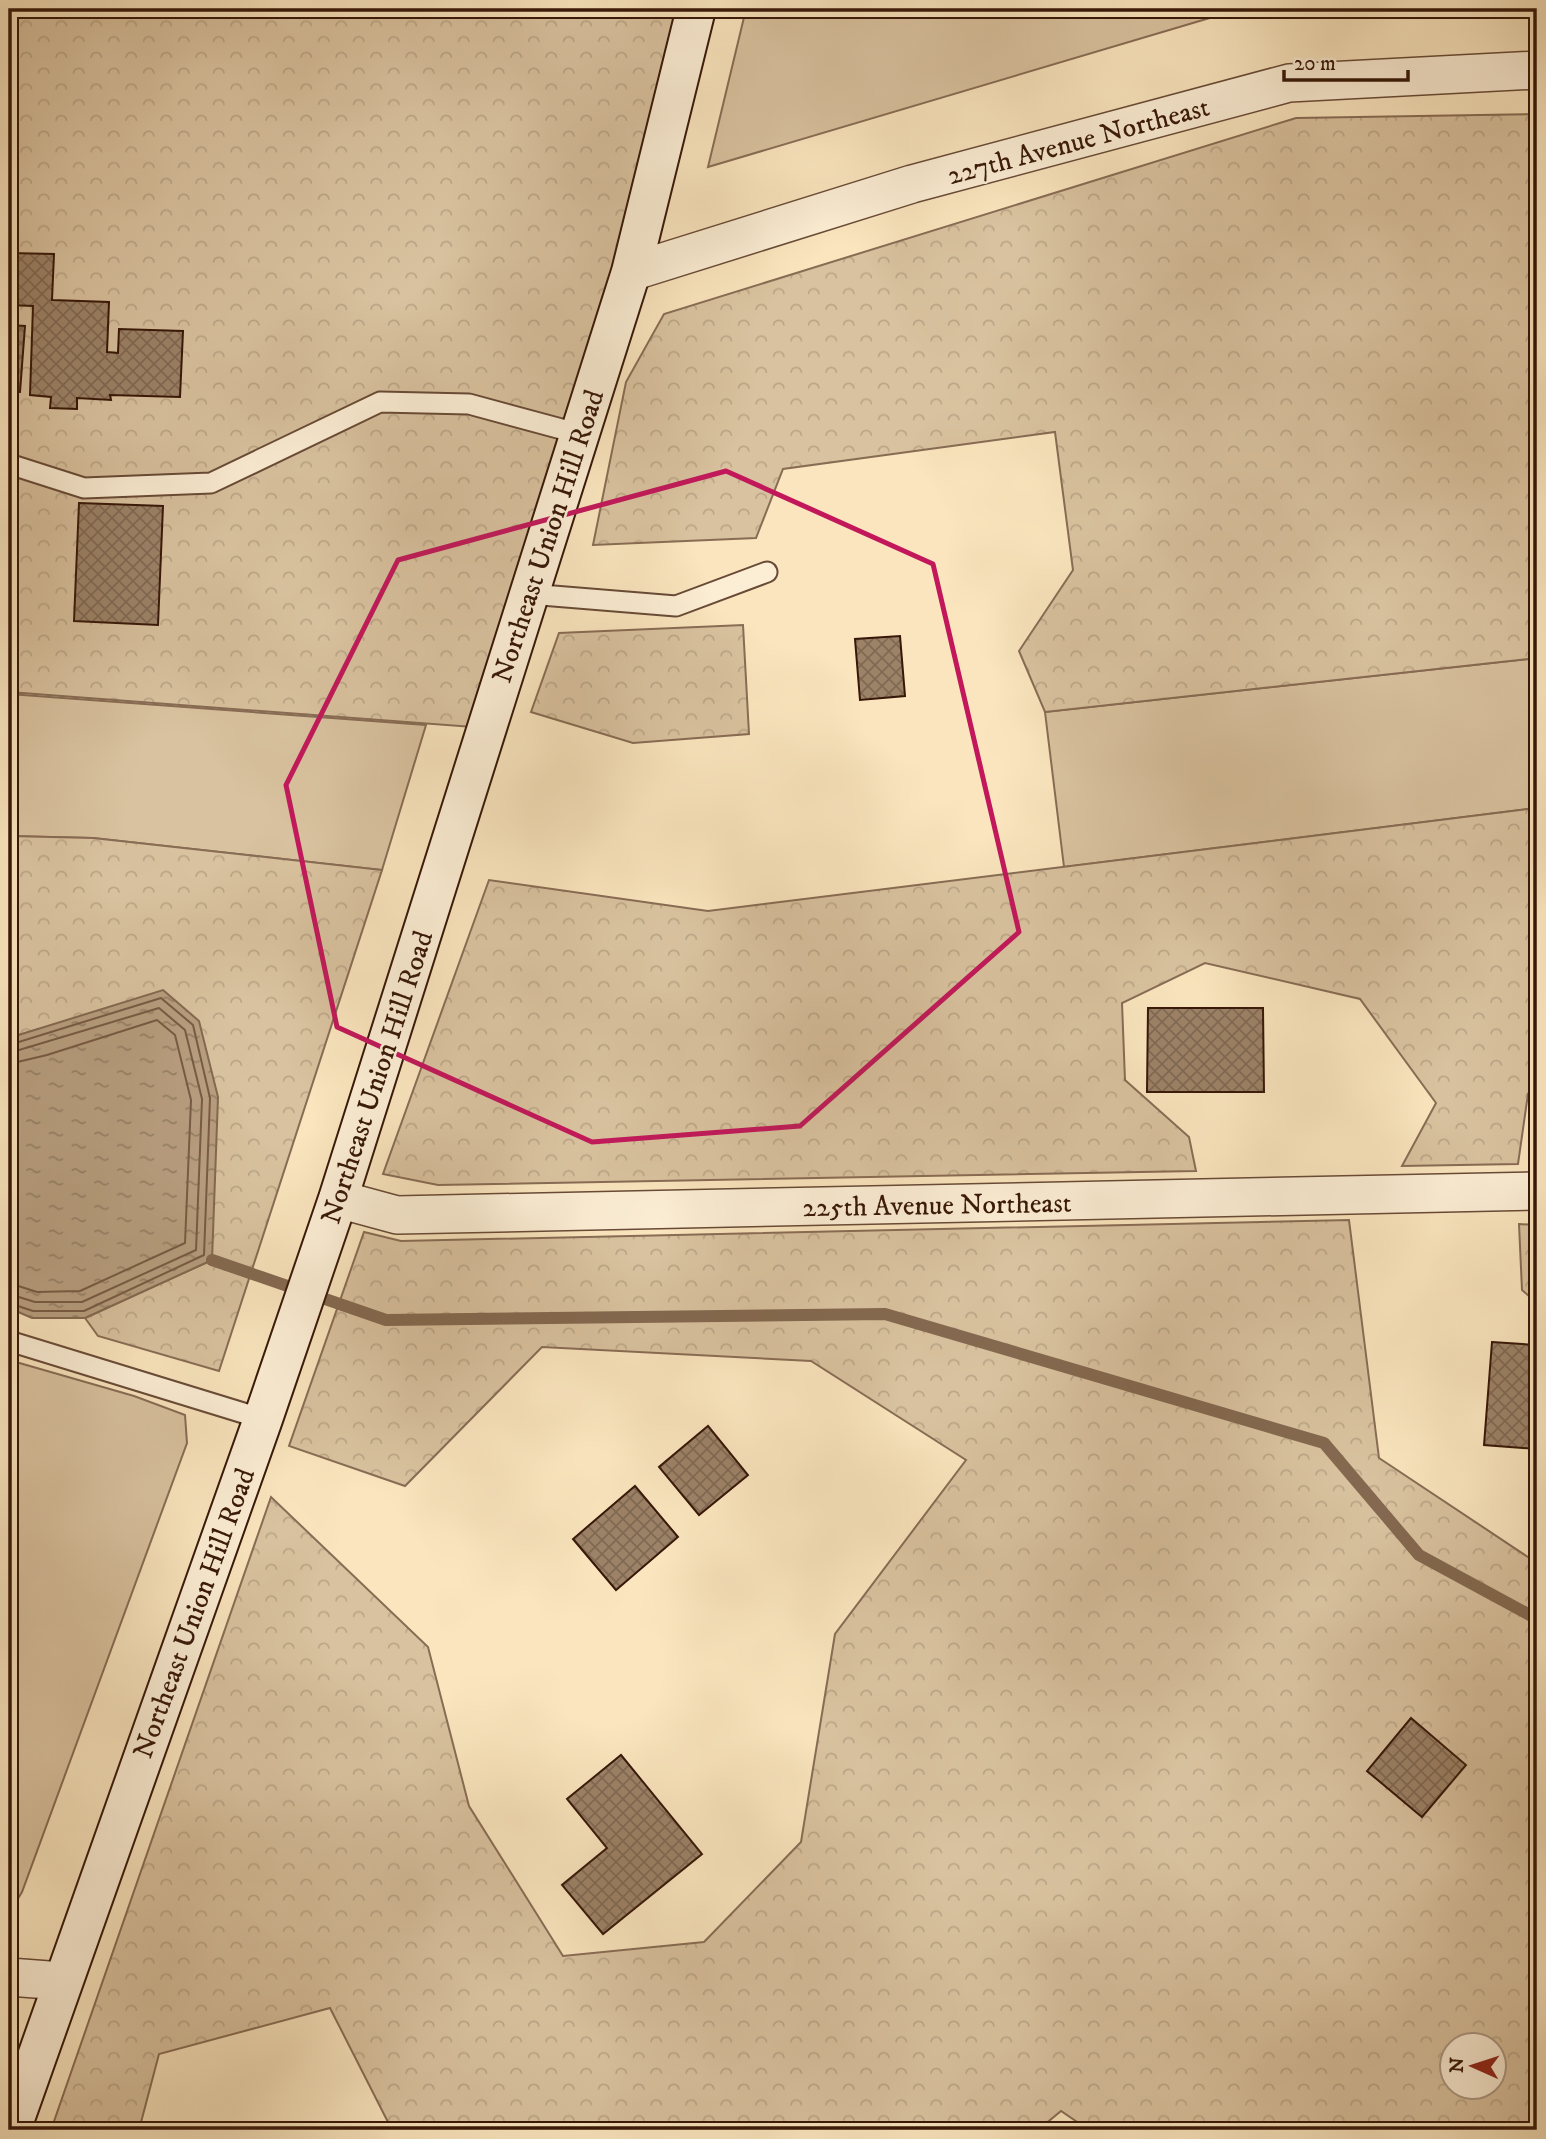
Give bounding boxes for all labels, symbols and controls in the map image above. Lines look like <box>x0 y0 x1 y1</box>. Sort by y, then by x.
scale bar <box>1284 38 1408 82</box>
text: 20 m <box>1294 51 1336 77</box>
street label: 227th Avenue Northeast <box>944 90 1213 193</box>
street label: Northeast Union Hill Road <box>484 385 612 688</box>
street label: Northeast Union Hill Road <box>313 926 441 1229</box>
street label: 225th Avenue Northeast <box>802 1186 1072 1225</box>
street label: Northeast Union Hill Road <box>126 1464 263 1763</box>
north arrow <box>1438 2030 1508 2100</box>
text: N <box>1446 2056 1469 2074</box>

